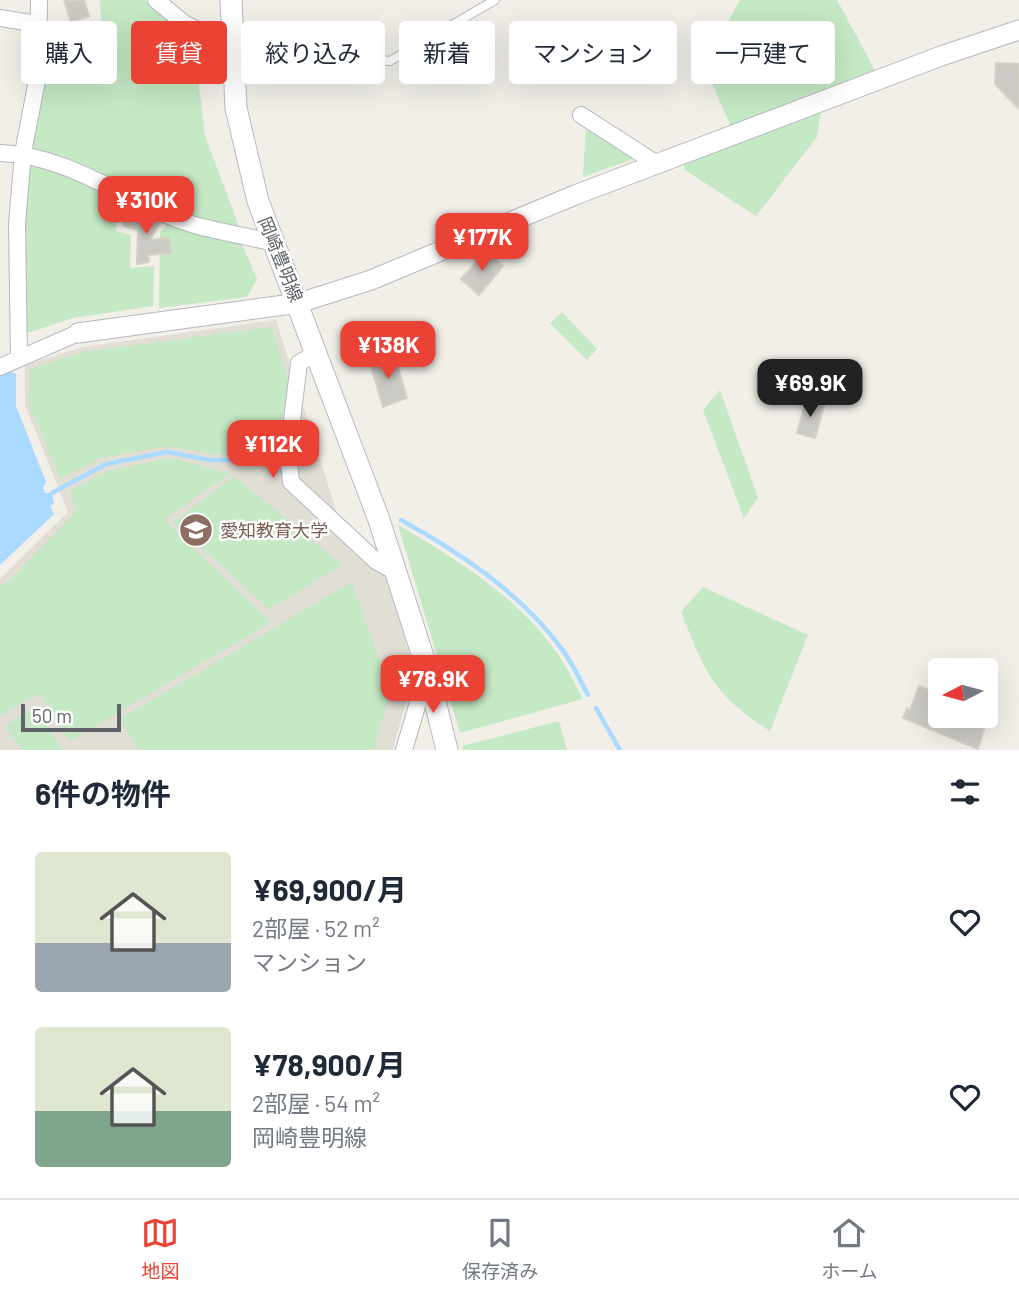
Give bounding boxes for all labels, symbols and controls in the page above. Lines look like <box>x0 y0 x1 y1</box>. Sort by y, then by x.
chip: 購入 <box>21 21 117 84</box>
chip: 賃貸 <box>131 21 227 84</box>
chip: 絞り込み <box>241 21 385 84</box>
chip: 新着 <box>399 21 495 84</box>
chip: マンション <box>509 21 677 84</box>
chip: 一戸建て <box>691 21 835 84</box>
pin: ¥310K <box>97 176 195 236</box>
text: ¥310K <box>114 185 178 213</box>
street label: 岡崎豊明線 <box>254 213 308 305</box>
pin: ¥177K <box>433 214 531 273</box>
text: ¥177K <box>451 222 513 250</box>
pin: ¥138K <box>339 322 437 381</box>
text: ¥138K <box>356 330 420 358</box>
pin: ¥69.9K <box>753 360 867 419</box>
text: ¥69.9K <box>773 368 847 396</box>
pin: ¥112K <box>224 420 322 480</box>
text: ¥112K <box>243 429 303 457</box>
school or university icon: 愛知教育大学 <box>177 511 215 549</box>
place label: 愛知教育大学 <box>220 519 328 541</box>
pin: ¥78.9K <box>376 656 490 715</box>
north arrow <box>928 658 998 728</box>
map controls <box>928 658 998 728</box>
text: ¥78.9K <box>397 664 469 692</box>
scale bar <box>21 701 121 733</box>
text: 50 m <box>32 704 72 727</box>
icon: filters <box>946 773 984 811</box>
text: 6件の物件 <box>35 775 171 811</box>
text: ¥69,900/月 <box>252 871 407 907</box>
icon: home <box>91 880 175 964</box>
icon: heart <box>946 903 984 941</box>
text: 2部屋 · 52 m² <box>252 914 380 942</box>
text: マンション <box>252 948 367 976</box>
text: ¥78,900/月 <box>252 1046 406 1082</box>
icon: home <box>91 1055 175 1139</box>
icon: heart <box>946 1078 984 1116</box>
text: 2部屋 · 54 m² <box>252 1089 380 1117</box>
text: 岡崎豊明線 <box>252 1123 367 1151</box>
tab: 地図 <box>141 1214 179 1283</box>
tab: 保存済み <box>462 1214 538 1283</box>
tab: ホーム <box>821 1214 878 1283</box>

